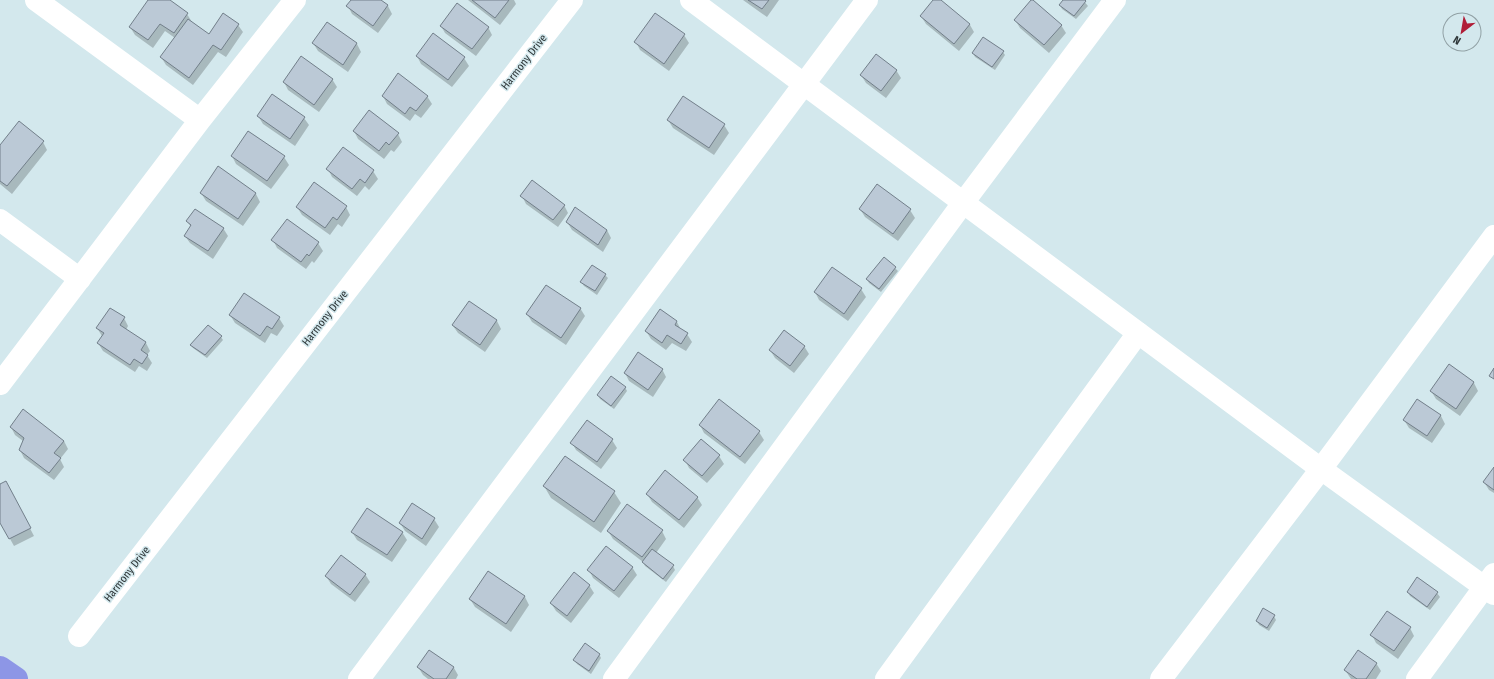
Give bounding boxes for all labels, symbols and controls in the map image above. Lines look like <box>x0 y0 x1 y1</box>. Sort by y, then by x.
north arrow <box>1442 12 1482 52</box>
street label: Harmony Drive <box>498 32 550 92</box>
text: N <box>1451 33 1463 47</box>
street label: Harmony Drive <box>299 288 351 348</box>
street label: Harmony Drive <box>101 544 153 604</box>

